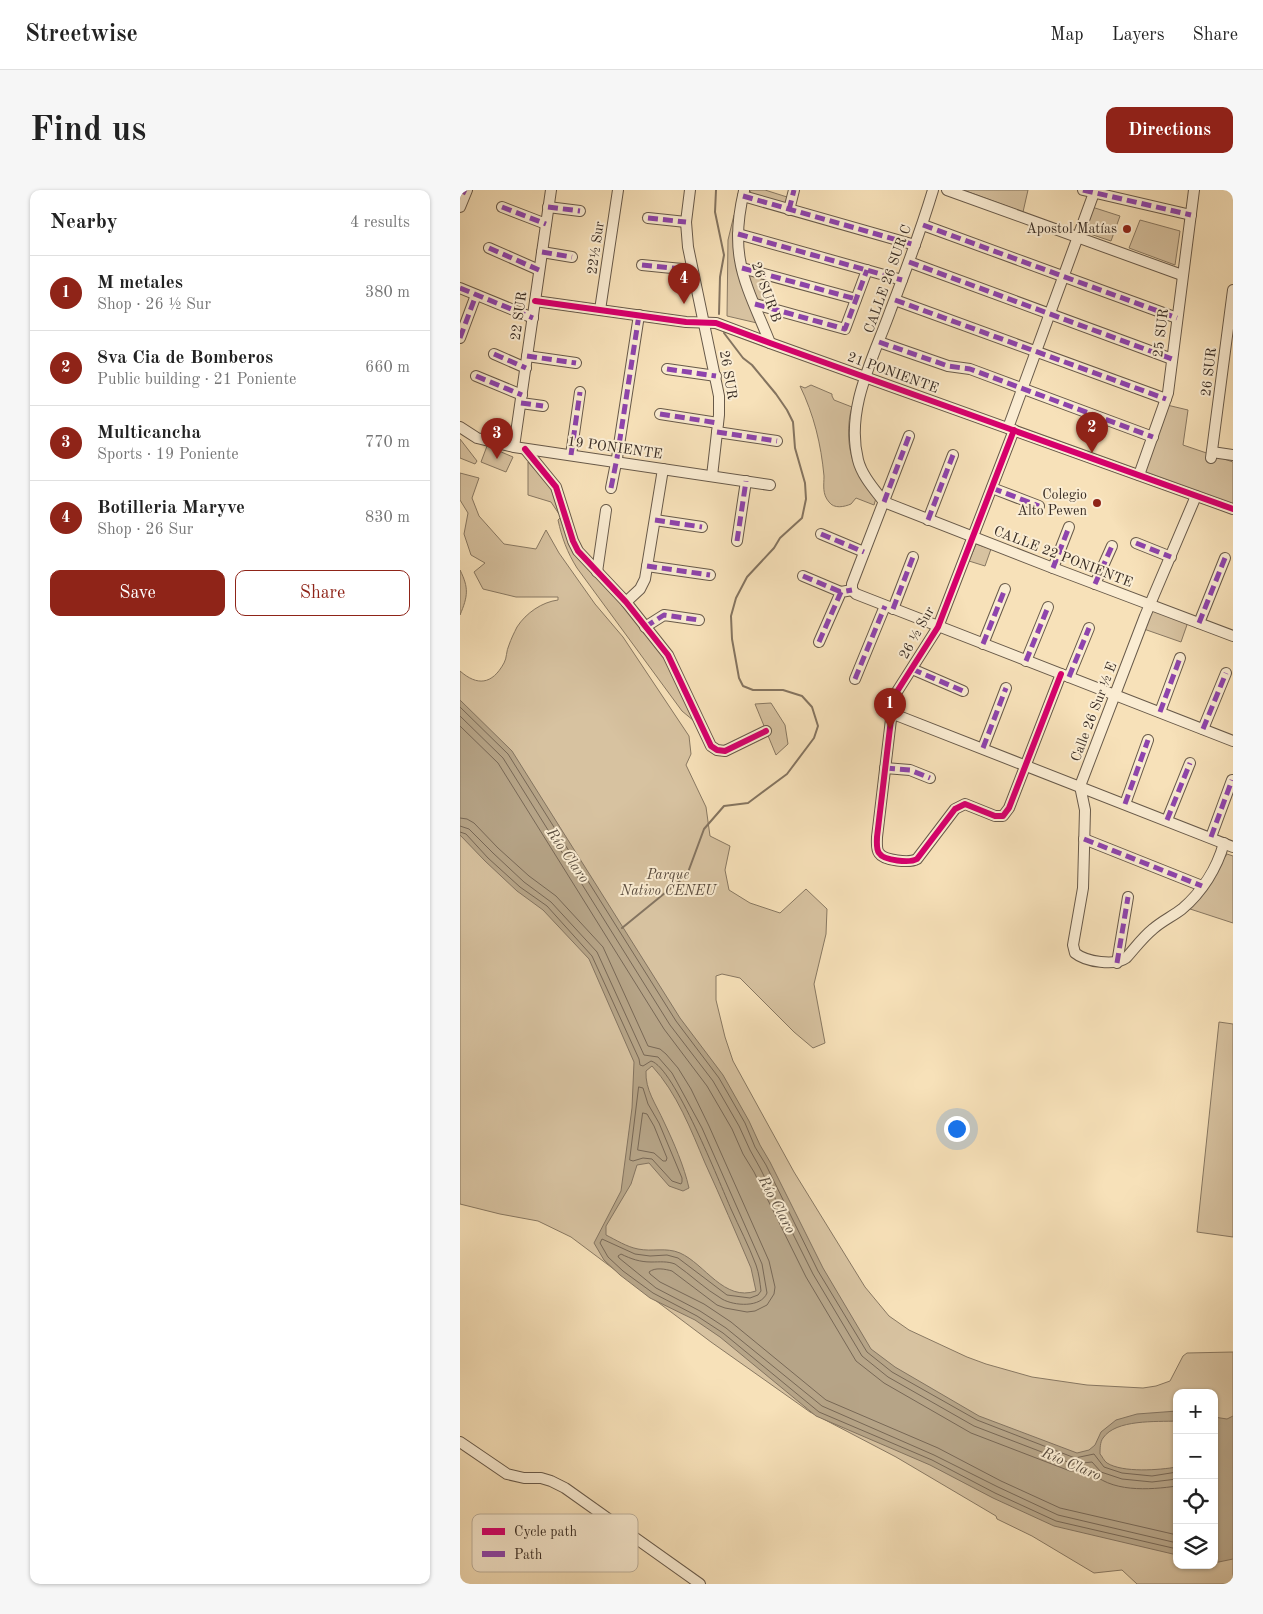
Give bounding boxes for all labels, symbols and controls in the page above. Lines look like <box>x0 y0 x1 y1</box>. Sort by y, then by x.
text: Streetwise <box>25 23 138 47</box>
text: Map <box>1050 26 1084 44</box>
text: Layers <box>1112 26 1164 44</box>
text: Share <box>1192 26 1238 44</box>
button: Directions <box>1106 107 1233 153</box>
text: Find us <box>30 113 146 148</box>
text: Nearby <box>50 212 118 233</box>
text: 4 results <box>350 215 410 231</box>
street label: 22½ Sur <box>585 220 607 275</box>
place label: Apostol Matías <box>1026 222 1117 236</box>
street label: CALLE 26 SUR C <box>862 223 914 335</box>
marker: Apostol Matías <box>1121 223 1133 235</box>
street label: 26 SUR B <box>749 260 783 324</box>
pin: 4 <box>668 263 700 304</box>
text: M metales <box>97 274 183 293</box>
text: 1 <box>61 285 71 301</box>
text: 380 m <box>365 285 410 301</box>
street label: 22 SUR <box>509 291 529 341</box>
text: Shop · 26 ½ Sur <box>97 297 211 313</box>
street label: 25 SUR <box>1151 308 1171 358</box>
street label: 26 SUR <box>1199 347 1219 397</box>
text: 8va Cia de Bomberos <box>97 349 273 368</box>
street label: 26 SUR <box>717 349 739 401</box>
street label: 21 PONIENTE <box>846 350 940 396</box>
text: 2 <box>61 360 71 376</box>
text: 660 m <box>365 360 410 376</box>
text: Public building · 21 Poniente <box>97 372 296 388</box>
pin: 2 <box>1076 412 1108 453</box>
pin: 3 <box>481 418 513 459</box>
text: Multicancha <box>97 424 201 443</box>
street label: 19 PONIENTE <box>567 434 663 462</box>
text: 3 <box>61 435 71 451</box>
text: 770 m <box>365 435 410 451</box>
text: Sports · 19 Poniente <box>97 447 239 463</box>
place label: Colegio Alto Pewen <box>1017 488 1087 518</box>
marker: Colegio Alto Pewen <box>1091 497 1103 509</box>
text: Botilleria Maryve <box>97 499 245 518</box>
text: 4 <box>61 510 71 526</box>
text: 830 m <box>365 510 410 526</box>
text: Shop · 26 Sur <box>97 522 193 538</box>
street label: CALLE 22 PONIENTE <box>992 524 1134 590</box>
button: Save <box>50 570 225 616</box>
button: Share <box>235 570 410 616</box>
street label: 26 ½ Sur <box>897 604 937 662</box>
street label: Calle 26 Sur ½ E <box>1069 660 1119 764</box>
pin: 1 <box>874 688 906 729</box>
water label: Río Claro <box>542 825 591 886</box>
park label: Parque Nativo CENEU <box>619 868 718 898</box>
your location <box>944 1116 970 1142</box>
water label: Río Claro <box>754 1173 797 1236</box>
map controls <box>1173 1389 1218 1569</box>
button: + <box>1173 1389 1218 1434</box>
button: − <box>1173 1434 1218 1479</box>
water label: Río Claro <box>1038 1445 1103 1484</box>
button: locate <box>1173 1479 1218 1524</box>
legend <box>472 1514 638 1572</box>
button: layers <box>1173 1524 1218 1569</box>
text: Cycle path <box>514 1525 577 1539</box>
text: Path <box>514 1548 543 1562</box>

